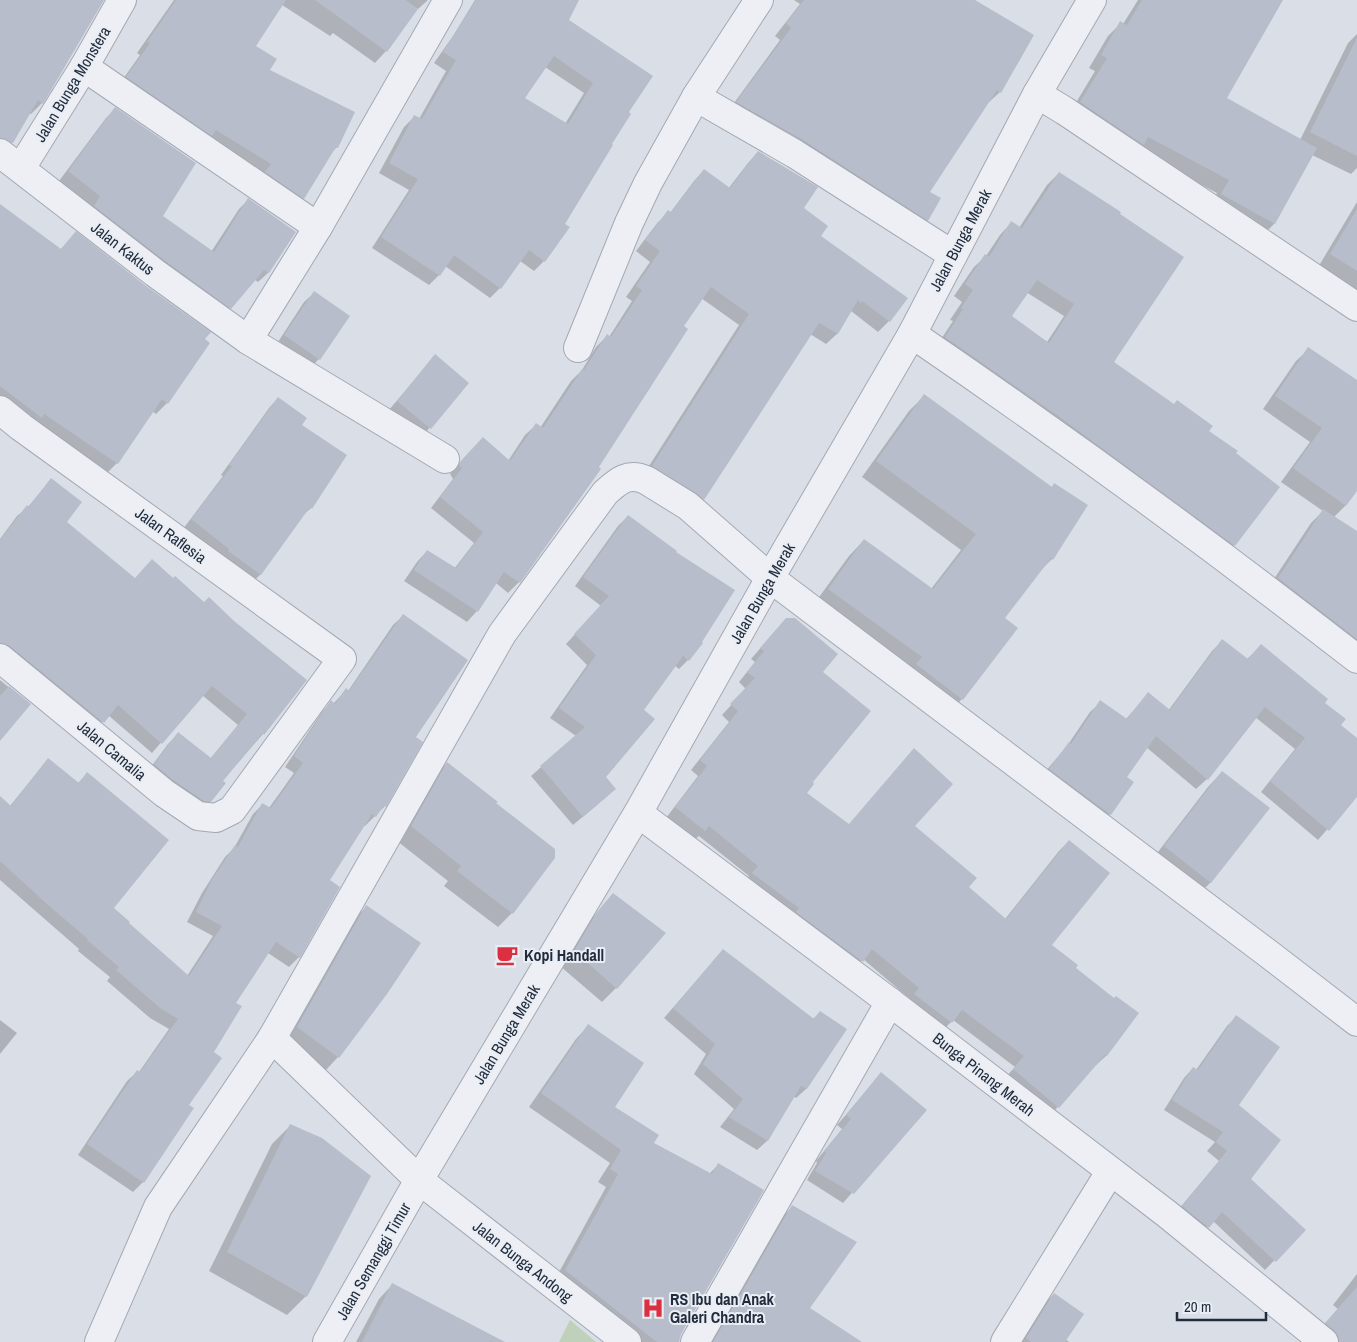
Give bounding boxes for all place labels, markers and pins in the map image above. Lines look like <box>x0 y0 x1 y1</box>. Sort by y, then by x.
cafe icon: Kopi Handall <box>494 942 520 968</box>
place label: Kopi Handall <box>524 944 604 966</box>
place label: RS Ibu dan Anak Galeri Chandra <box>670 1288 774 1328</box>
hospital icon: RS Ibu dan Anak Galeri Chandra <box>640 1295 666 1321</box>

